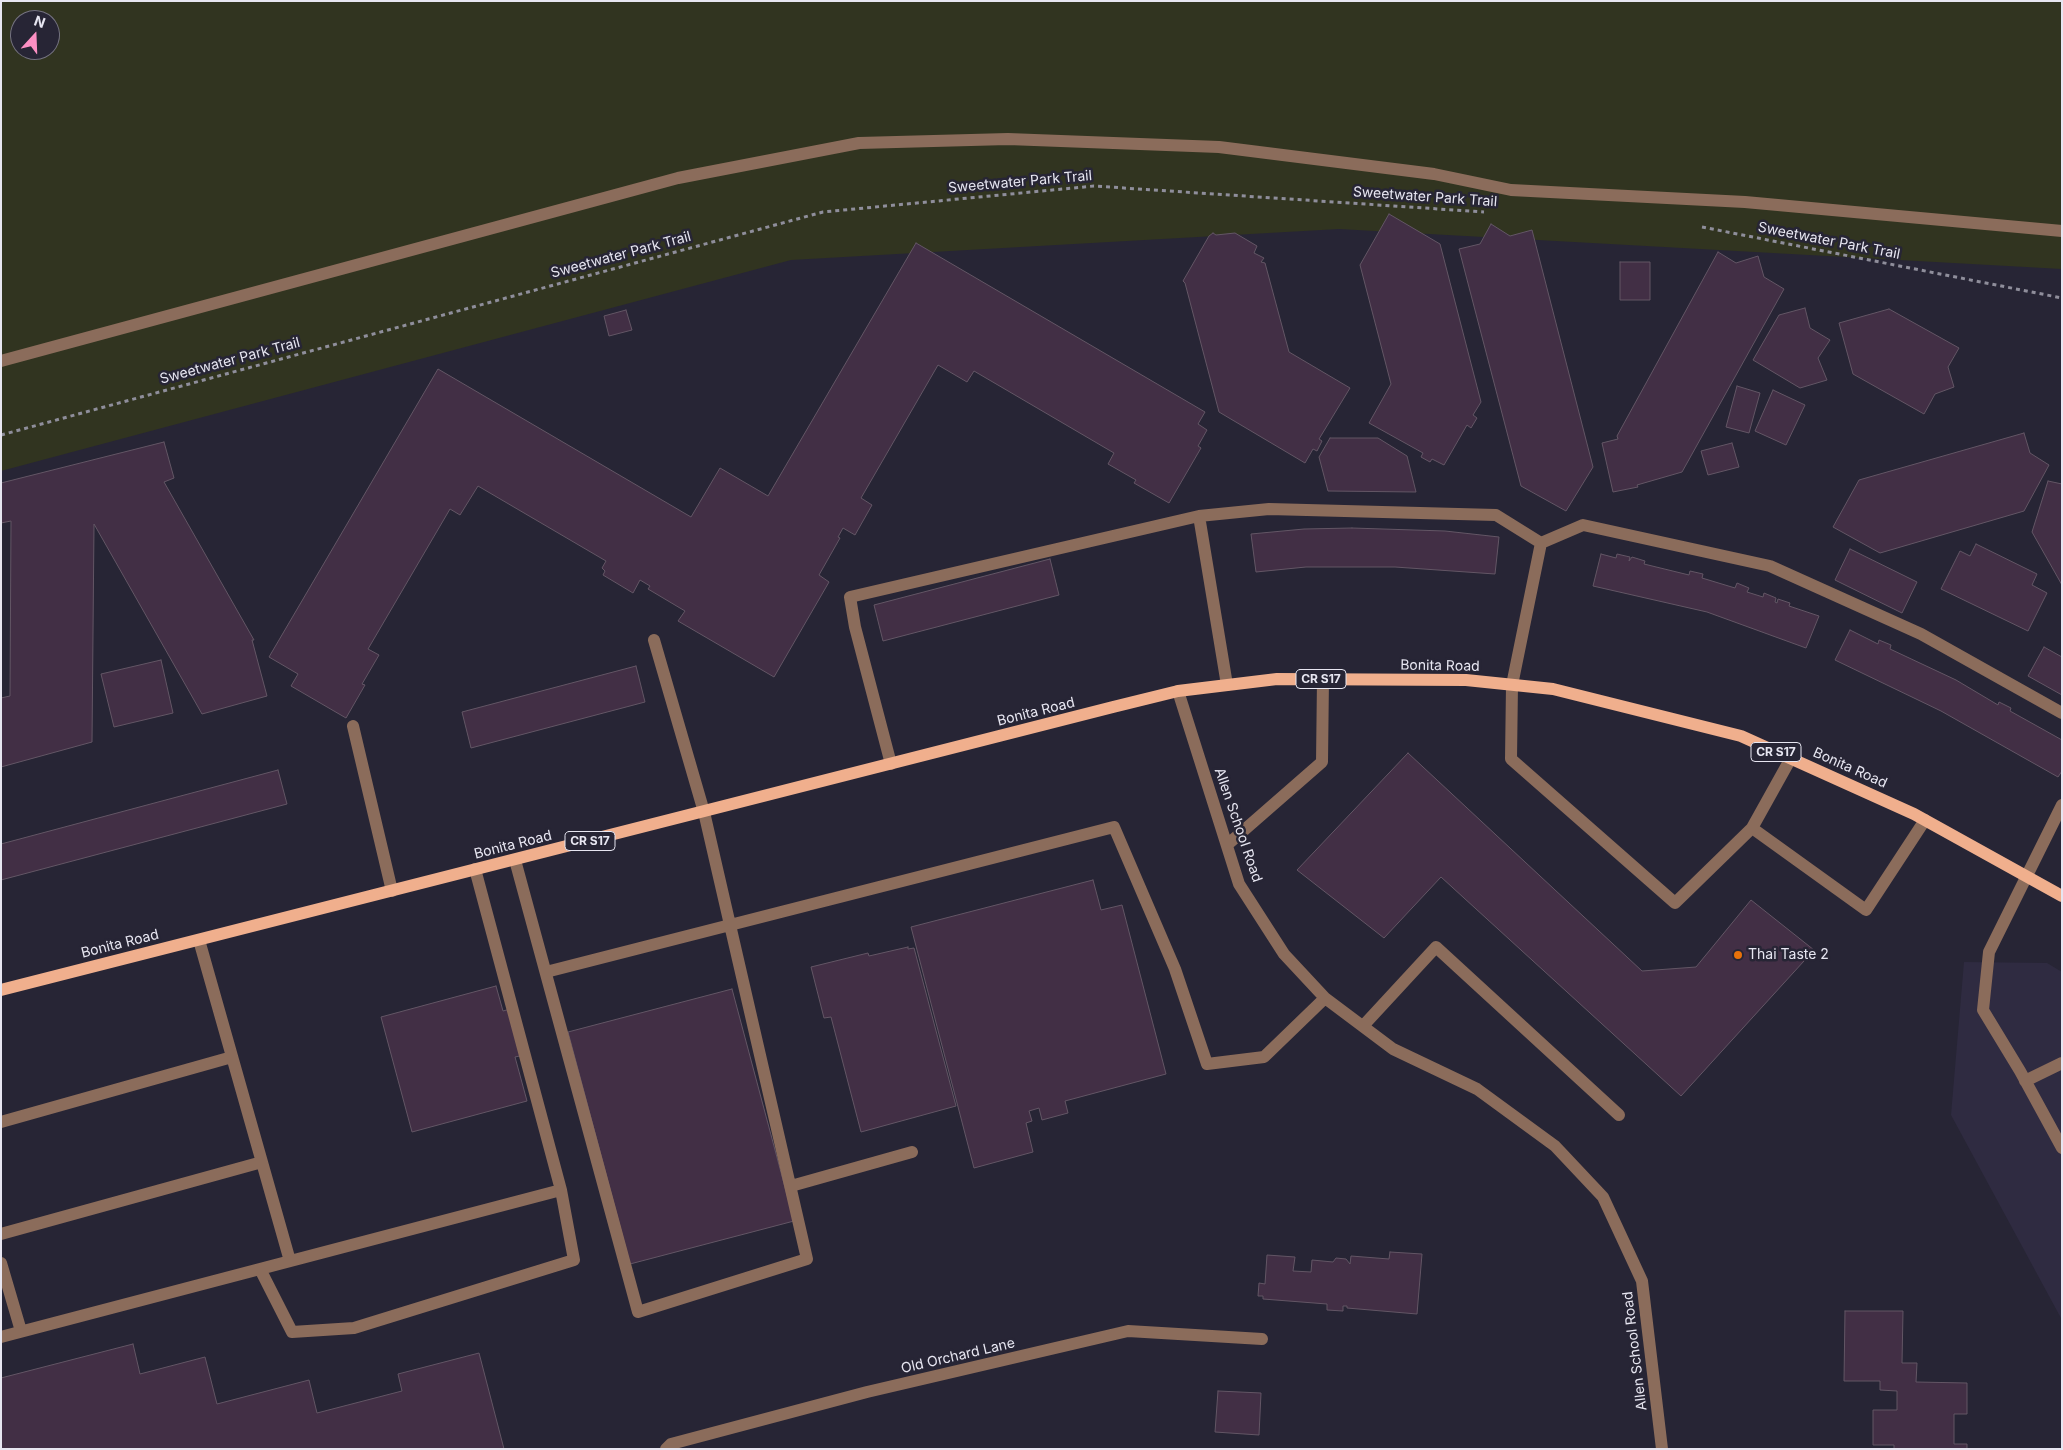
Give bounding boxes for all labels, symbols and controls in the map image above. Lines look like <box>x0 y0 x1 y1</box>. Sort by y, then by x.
north arrow <box>10 10 60 60</box>
text: N <box>32 12 48 31</box>
street label: Sweetwater Park Trail <box>947 167 1093 197</box>
street label: Sweetwater Park Trail <box>1352 184 1498 210</box>
street label: Sweetwater Park Trail <box>1756 219 1902 263</box>
street label: Sweetwater Park Trail <box>549 228 693 282</box>
street label: Sweetwater Park Trail <box>158 334 302 388</box>
street label: Bonita Road <box>1400 657 1480 675</box>
road number: CR S17 <box>1296 670 1346 689</box>
street label: Bonita Road <box>995 694 1077 730</box>
road number: CR S17 <box>1751 742 1801 762</box>
street label: Bonita Road <box>1810 744 1890 792</box>
street label: Allen School Road <box>1211 766 1265 884</box>
street label: Bonita Road <box>472 827 554 863</box>
road number: CR S17 <box>565 831 615 850</box>
street label: Bonita Road <box>79 926 161 962</box>
place label: Thai Taste 2 <box>1748 947 1829 963</box>
marker: Thai Taste 2 <box>1732 949 1744 961</box>
street label: Allen School Road <box>1619 1290 1651 1412</box>
street label: Old Orchard Lane <box>899 1335 1017 1377</box>

